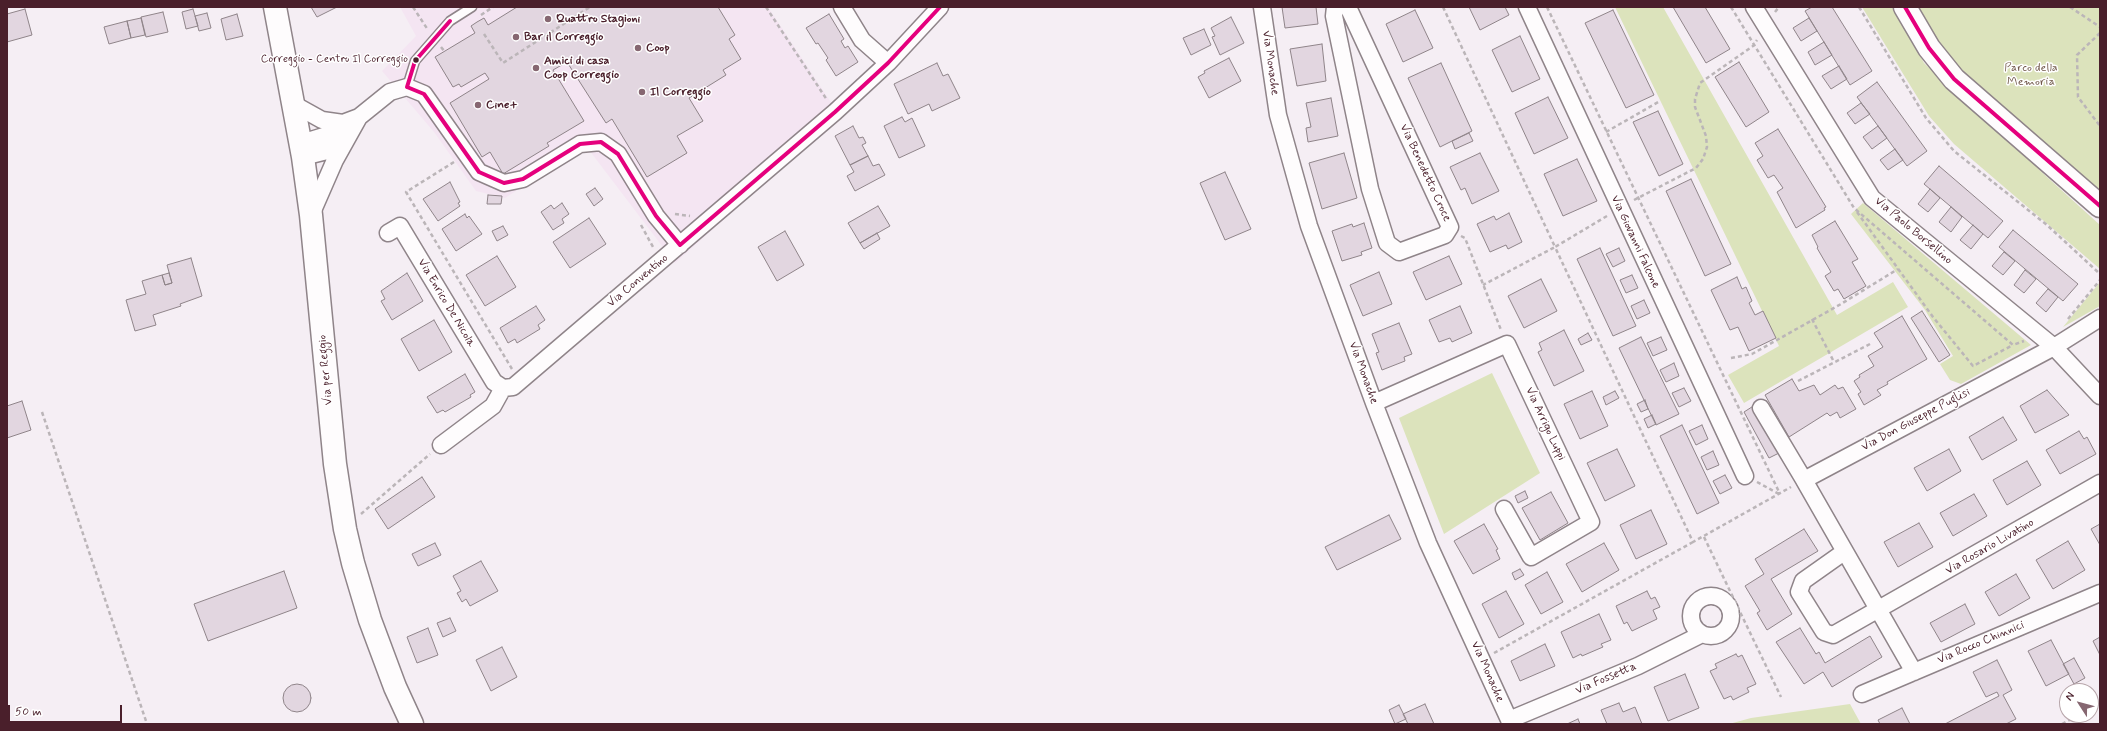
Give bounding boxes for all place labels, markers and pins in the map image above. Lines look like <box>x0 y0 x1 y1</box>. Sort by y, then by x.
place label: Quattro Stagioni <box>556 12 640 26</box>
marker: Quattro Stagioni <box>543 14 553 24</box>
place label: Bar il Correggio <box>524 30 603 44</box>
marker: Bar il Correggio <box>511 32 521 42</box>
place label: Coop <box>646 41 669 55</box>
marker: Coop <box>633 43 643 53</box>
place label: Correggio - Centro Il Correggio <box>261 53 408 67</box>
place label: Amici di casa Coop Correggio <box>544 54 619 82</box>
marker: Correggio - Centro Il Correggio <box>411 55 421 65</box>
marker: Amici di casa Coop Correggio <box>531 63 541 73</box>
place label: Il Correggio <box>650 85 711 99</box>
marker: Il Correggio <box>637 87 647 97</box>
place label: Cine+ <box>486 98 517 112</box>
marker: Cine+ <box>473 100 483 110</box>

